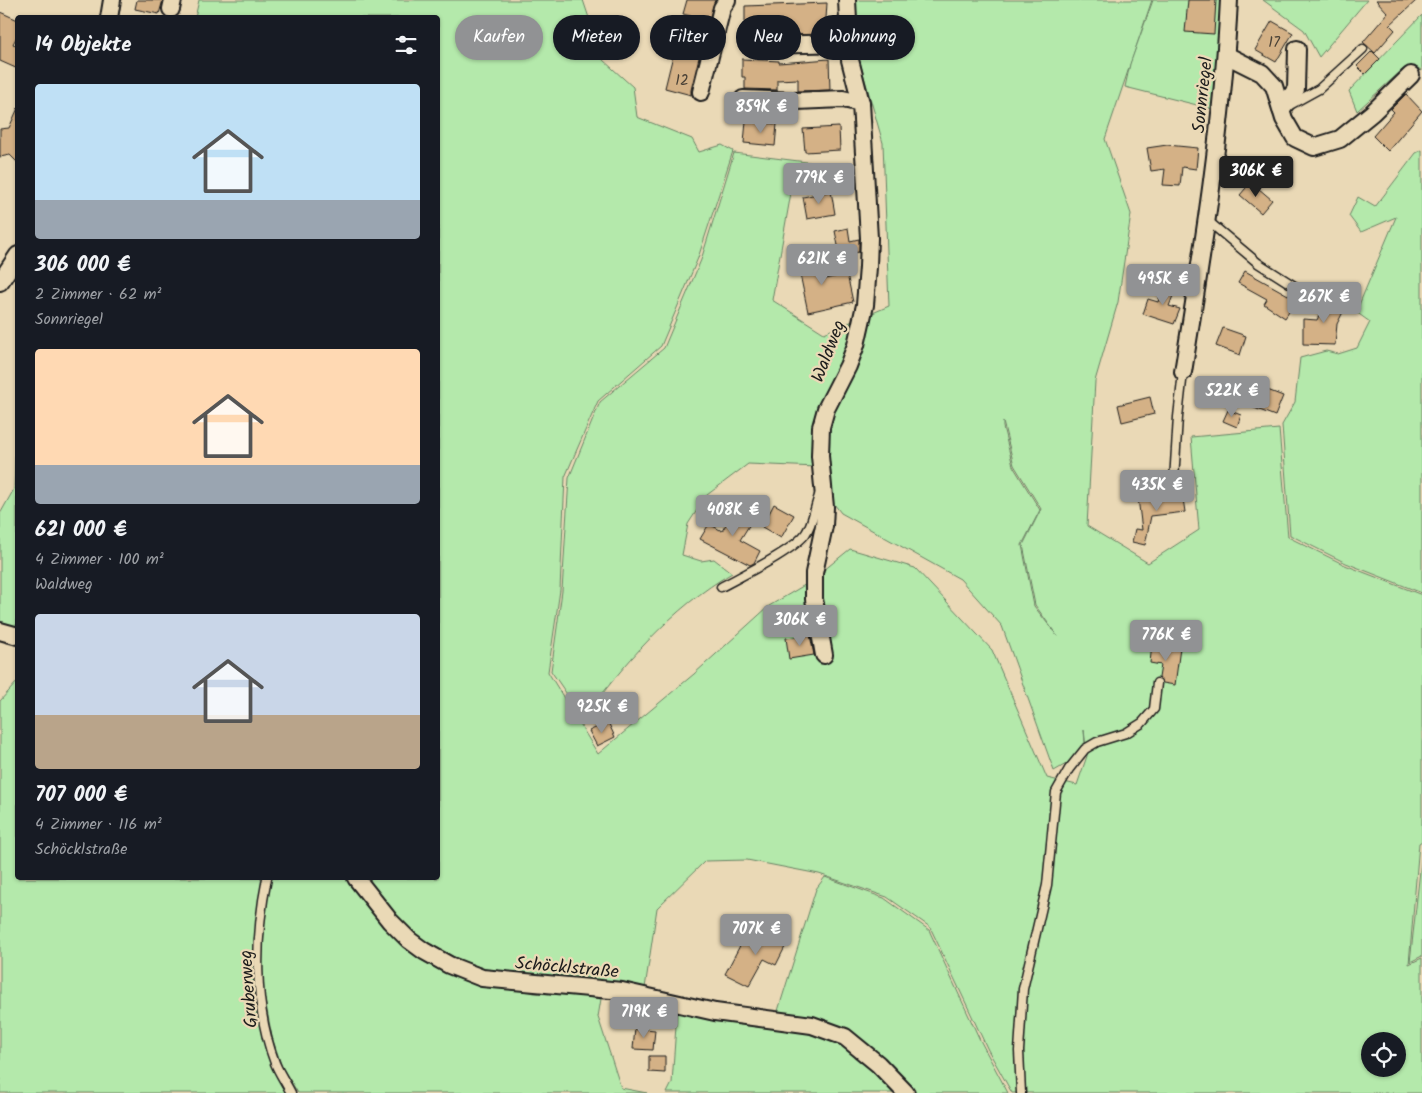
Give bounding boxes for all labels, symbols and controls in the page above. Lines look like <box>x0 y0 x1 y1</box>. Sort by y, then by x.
chip: Kaufen <box>455 15 543 60</box>
chip: Mieten <box>553 15 640 60</box>
chip: Filter <box>650 15 726 60</box>
chip: Neu <box>736 15 801 60</box>
chip: Wohnung <box>811 15 915 60</box>
text: 14 Objekte <box>35 29 132 62</box>
icon: filters <box>392 31 420 59</box>
house number: 17 <box>1268 31 1281 55</box>
street label: Sonnriegel <box>1185 55 1222 135</box>
house number: 12 <box>675 69 689 93</box>
pin: 859K € <box>720 92 802 134</box>
text: 859K € <box>735 95 787 120</box>
icon: home <box>183 116 273 206</box>
pin: 306K € <box>1215 156 1297 198</box>
text: 306K € <box>1230 159 1282 184</box>
pin: 779K € <box>778 162 860 205</box>
text: 779K € <box>794 166 844 191</box>
pin: 621K € <box>781 244 863 286</box>
text: 621K € <box>798 247 846 272</box>
text: 306 000 € <box>35 249 130 282</box>
pin: 495K € <box>1122 264 1204 306</box>
text: 495K € <box>1138 267 1188 292</box>
text: 2 Zimmer · 62 m² <box>35 282 161 307</box>
pin: 267K € <box>1283 282 1365 324</box>
text: 267K € <box>1298 285 1350 310</box>
text: Sonnriegel <box>35 307 103 332</box>
street label: Waldweg <box>804 316 855 387</box>
pin: 522K € <box>1191 376 1273 418</box>
text: 522K € <box>1206 379 1258 404</box>
icon: home <box>183 381 273 471</box>
pin: 435K € <box>1116 470 1198 512</box>
text: 435K € <box>1131 473 1183 498</box>
pin: 408K € <box>692 494 774 537</box>
text: 408K € <box>707 498 759 523</box>
text: 621 000 € <box>35 514 127 547</box>
text: 4 Zimmer · 100 m² <box>35 547 164 572</box>
text: Waldweg <box>35 572 93 597</box>
pin: 306K € <box>759 604 841 647</box>
text: 306K € <box>774 608 826 633</box>
pin: 776K € <box>1125 620 1207 662</box>
text: 776K € <box>1141 623 1191 648</box>
icon: home <box>183 646 273 736</box>
pin: 925K € <box>561 692 643 734</box>
text: 925K € <box>576 695 628 720</box>
text: 707 000 € <box>35 779 127 812</box>
text: 4 Zimmer · 116 m² <box>35 812 162 837</box>
text: Schöcklstraße <box>35 837 127 862</box>
pin: 707K € <box>715 914 797 956</box>
text: 707K € <box>731 917 781 942</box>
street label: Gruberweg <box>232 949 267 1029</box>
street label: Schöcklstraße <box>514 950 620 987</box>
pin: 719K € <box>603 996 685 1039</box>
text: 719K € <box>621 1000 667 1025</box>
map controls <box>1361 1032 1406 1077</box>
button: locate <box>1361 1032 1406 1077</box>

